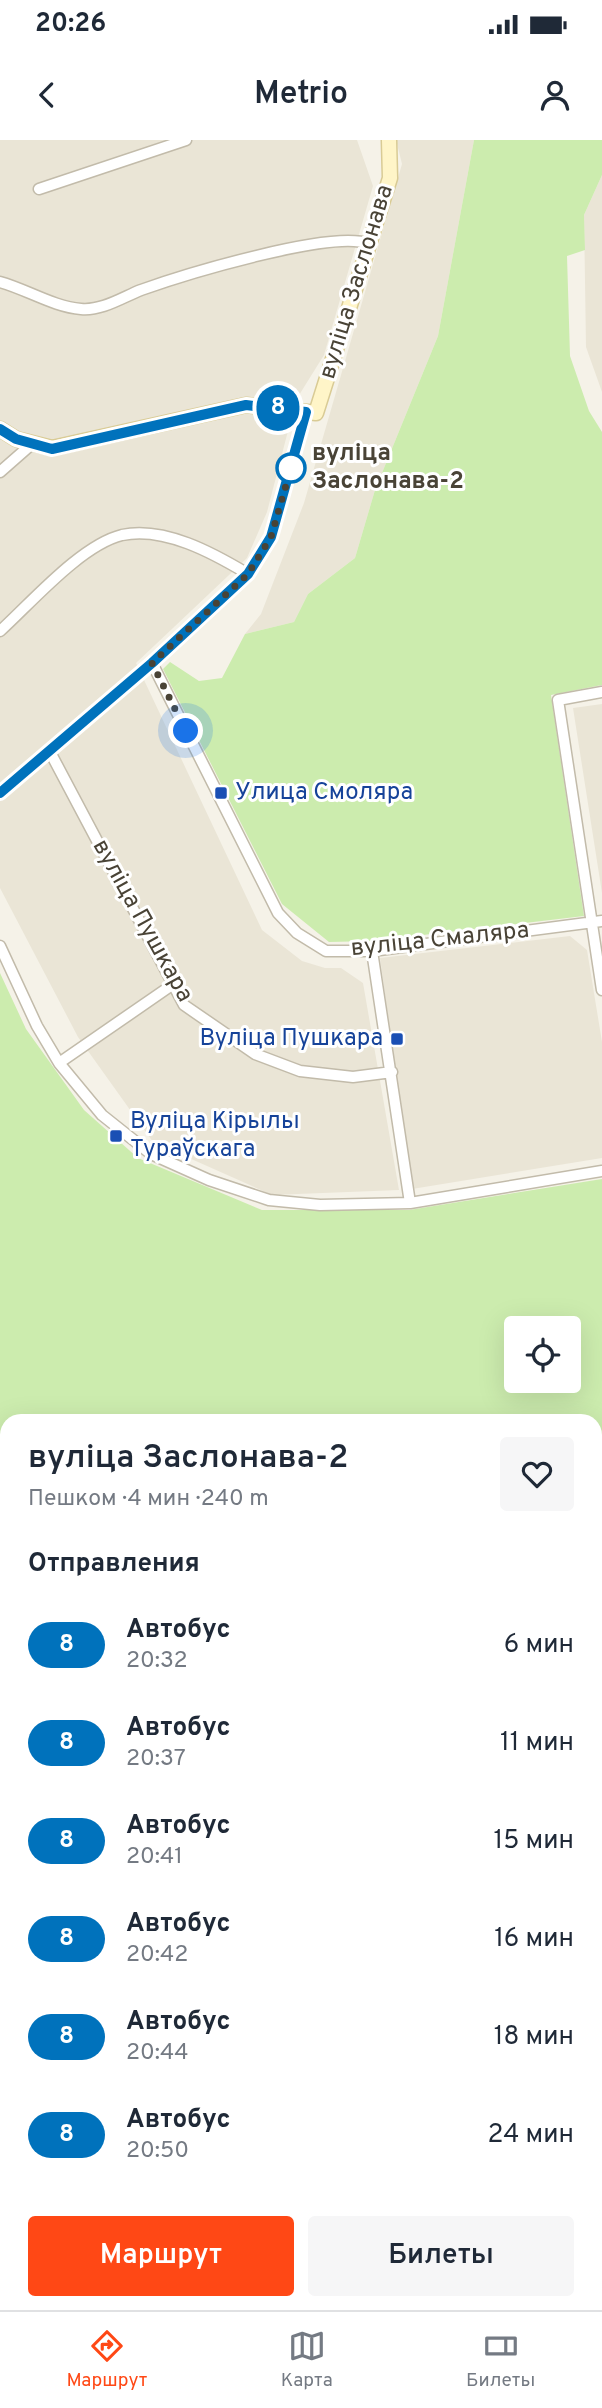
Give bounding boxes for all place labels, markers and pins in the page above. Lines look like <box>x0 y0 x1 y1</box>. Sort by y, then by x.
place label: вуліца Заслонава-2 <box>312 439 464 497</box>
marker: вуліца Заслонава-2 <box>276 453 306 483</box>
place label: Улица Смоляра <box>235 778 413 808</box>
marker: Улица Смоляра <box>213 785 229 801</box>
place label: Вуліца Пушкара <box>200 1024 383 1054</box>
marker: Вуліца Пушкара <box>389 1031 405 1047</box>
place label: Вуліца Кірылы Тураўскага <box>130 1107 300 1165</box>
marker: Вуліца Кірылы Тураўскага <box>108 1128 124 1144</box>

